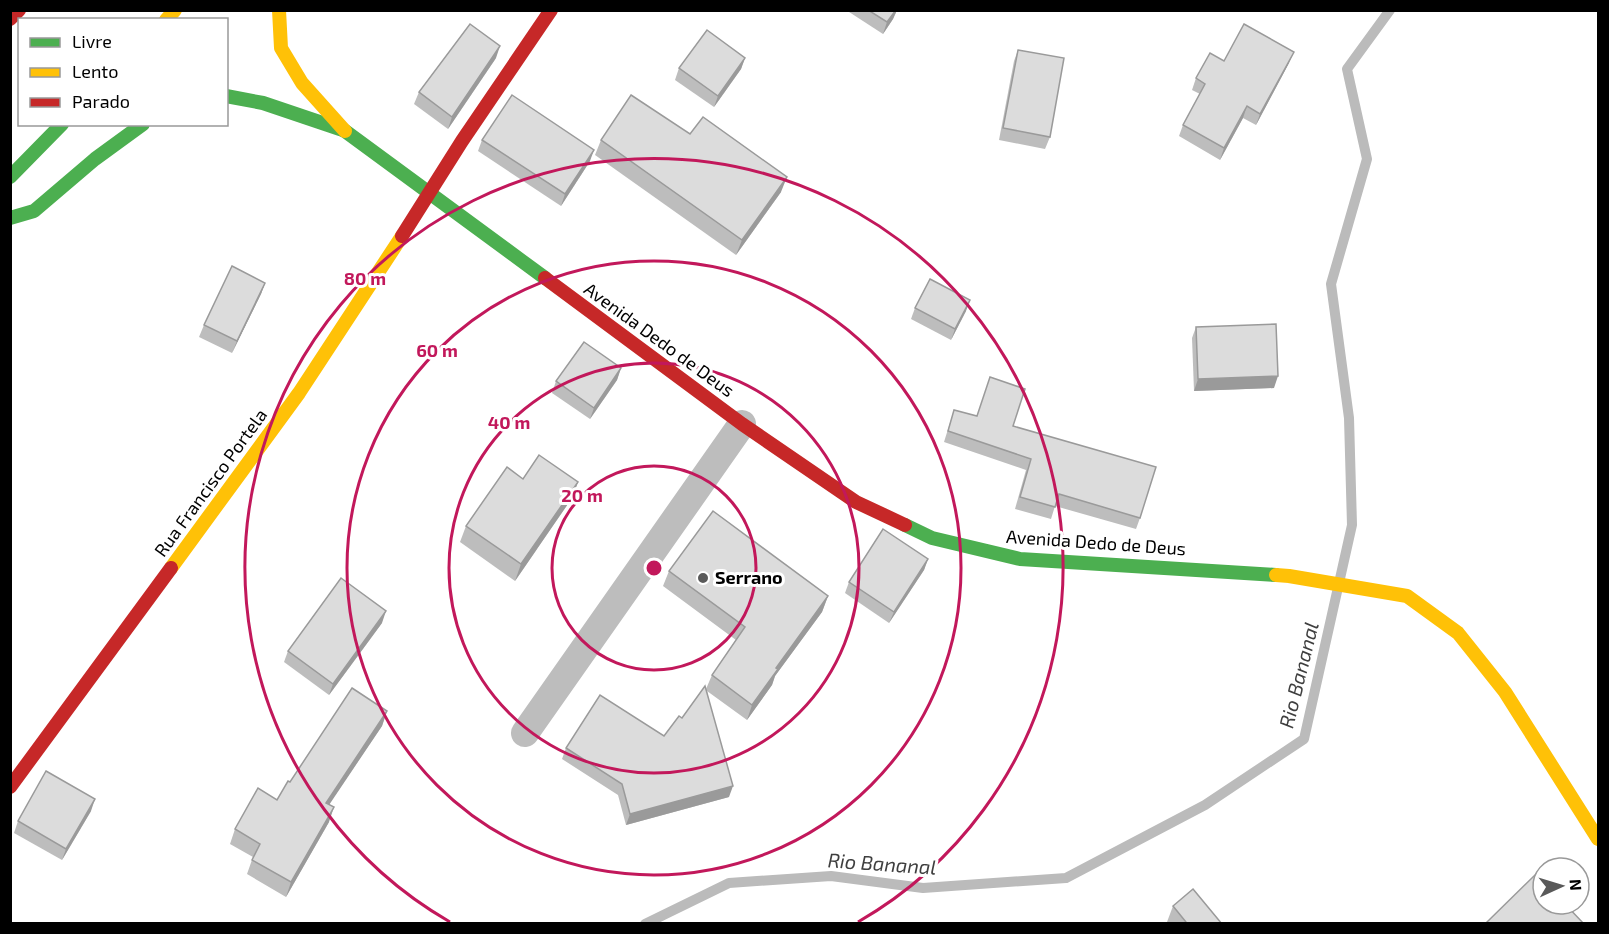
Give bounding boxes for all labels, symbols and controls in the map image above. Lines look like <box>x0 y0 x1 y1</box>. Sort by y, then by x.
legend <box>18 18 228 126</box>
text: Livre <box>72 30 112 52</box>
text: Lento <box>72 60 118 82</box>
text: Parado <box>72 90 130 112</box>
text: 80 m <box>344 267 386 289</box>
street label: Avenida Dedo de Deus <box>580 277 739 401</box>
text: 60 m <box>416 339 458 361</box>
street label: Rua Francisco Portela <box>149 404 271 561</box>
text: 40 m <box>488 411 530 433</box>
text: 20 m <box>561 484 603 506</box>
street label: Avenida Dedo de Deus <box>1005 525 1187 559</box>
centre of rings <box>644 558 664 578</box>
place label: Serrano <box>715 566 783 588</box>
marker: Serrano <box>696 571 710 585</box>
water label: Rio Bananal <box>1273 619 1323 730</box>
water label: Rio Bananal <box>827 847 937 879</box>
north arrow <box>1531 856 1591 916</box>
text: N <box>1567 878 1586 891</box>

